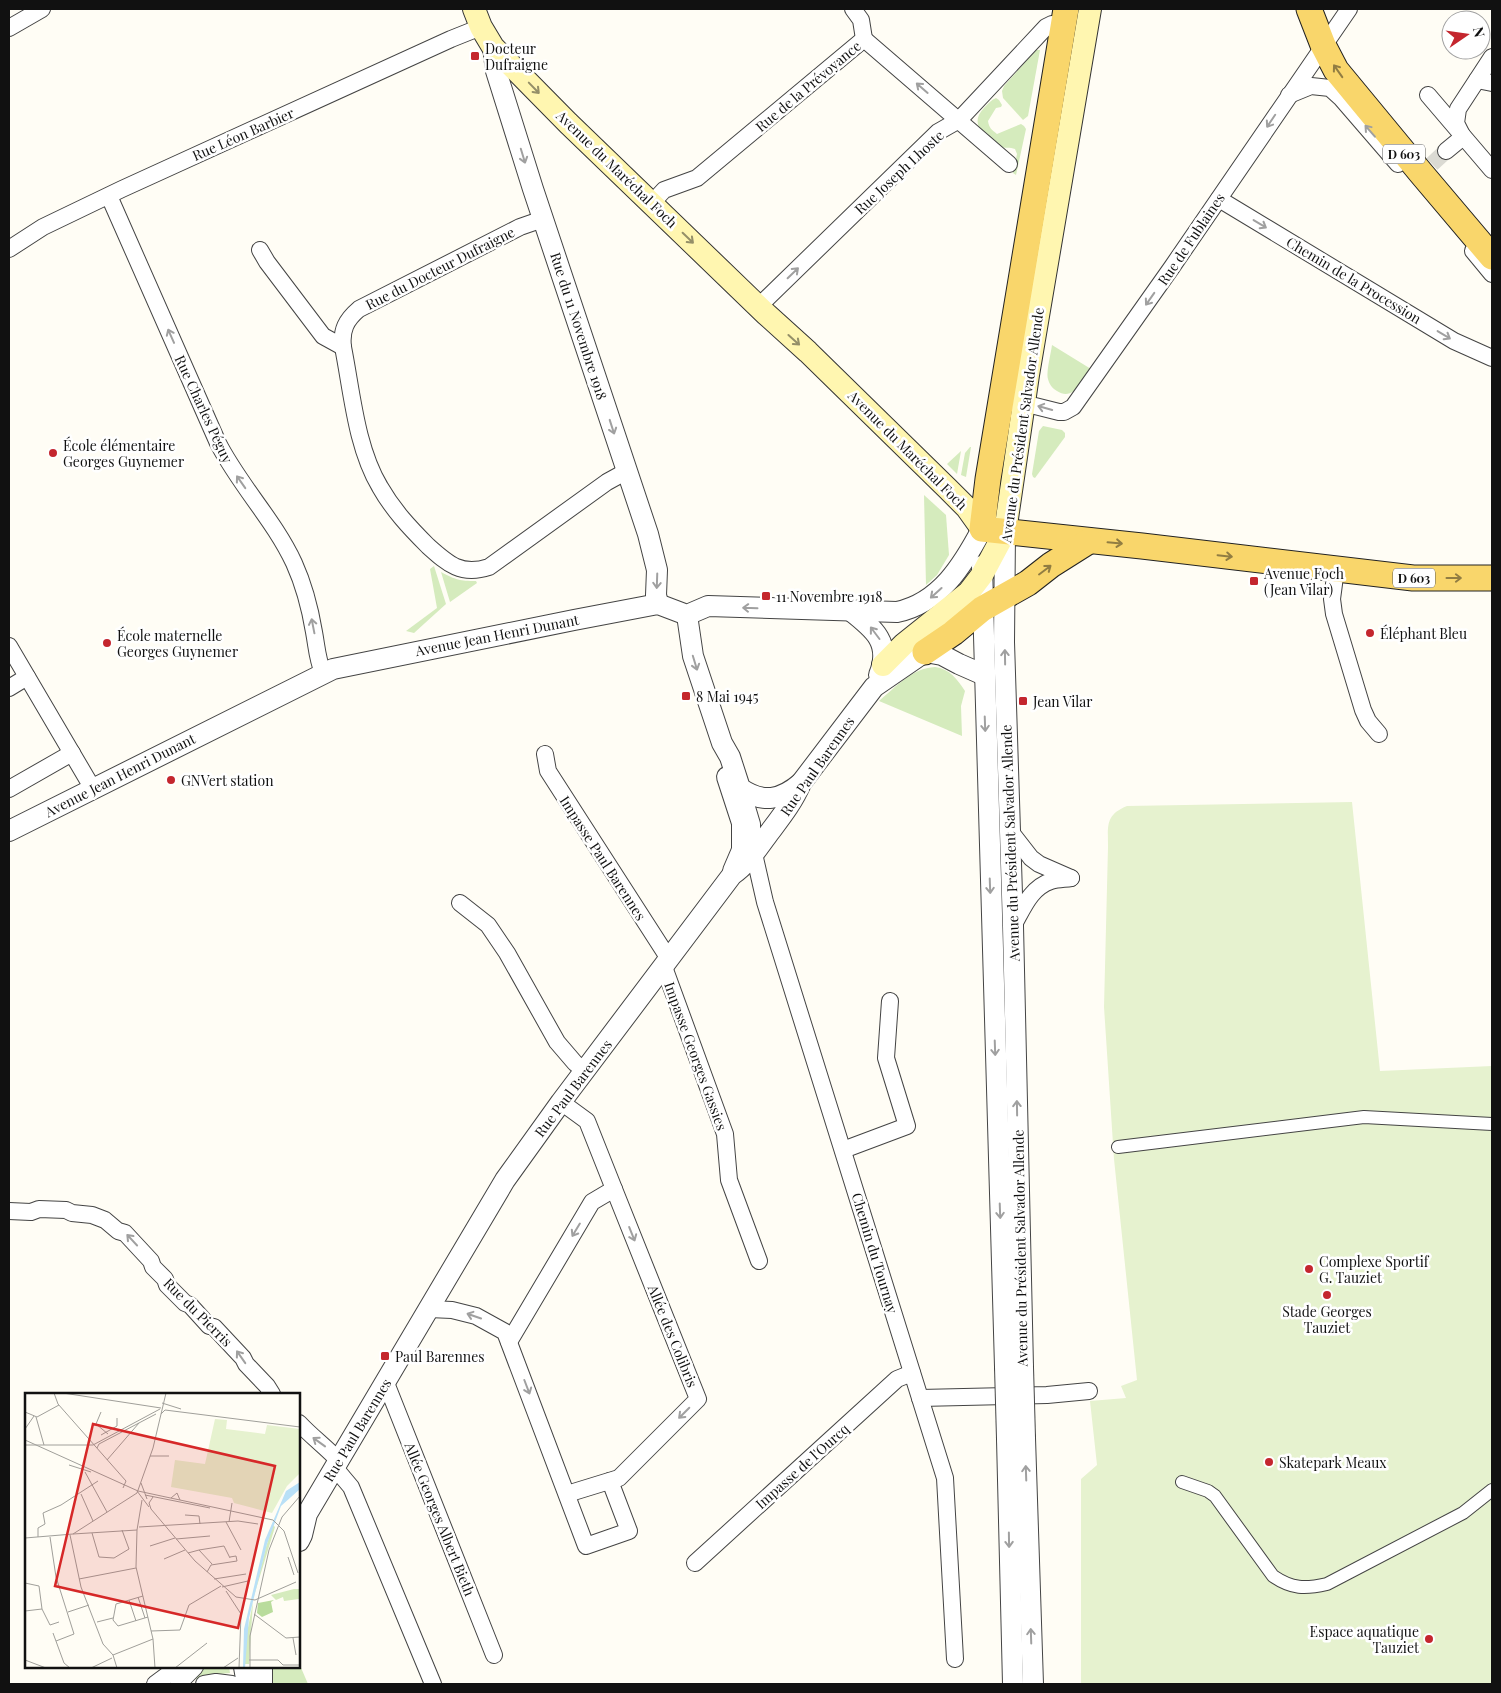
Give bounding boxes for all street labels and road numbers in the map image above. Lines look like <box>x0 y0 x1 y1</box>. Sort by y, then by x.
street label: Rue de la Prévoyance <box>751 36 865 136</box>
street label: Rue Léon Barbier <box>189 103 298 165</box>
street label: Avenue du Maréchal Foch <box>552 105 682 232</box>
street label: Rue Joseph Lhoste <box>850 126 948 218</box>
road number: D 603 <box>1383 144 1425 164</box>
street label: Rue de Fublaines <box>1153 189 1229 289</box>
street label: Rue du Docteur Dufraigne <box>362 222 518 314</box>
street label: Chemin de la Procession <box>1283 232 1426 328</box>
street label: Rue du 11 Novembre 1918 <box>546 250 612 402</box>
street label: Avenue du Président Salvador Allende <box>996 306 1048 545</box>
street label: Rue Charles Péguy <box>171 352 237 466</box>
street label: Avenue du Maréchal Foch <box>844 386 972 514</box>
road number: D 603 <box>1393 568 1435 588</box>
street label: Avenue Jean Henri Dunant <box>413 610 582 660</box>
street label: Rue Paul Barennes <box>776 713 858 819</box>
street label: Avenue du Président Salvador Allende <box>996 724 1024 963</box>
street label: Avenue Jean Henri Dunant <box>41 728 199 822</box>
street label: Impasse Paul Barennes <box>556 792 650 924</box>
street label: Impasse Georges Gassies <box>660 979 732 1133</box>
street label: Rue Paul Barennes <box>530 1035 616 1141</box>
street label: Avenue du Président Salvador Allende <box>1008 1129 1032 1368</box>
street label: Chemin du Tournay <box>848 1190 902 1316</box>
street label: Rue du Pierris <box>160 1274 236 1350</box>
street label: Allée des Colibris <box>643 1281 702 1390</box>
street label: Rue Paul Barennes <box>319 1375 395 1485</box>
street label: Impasse de l'Ourcq <box>751 1419 853 1513</box>
street label: Allée Georges Albert Bieth <box>400 1438 480 1599</box>

